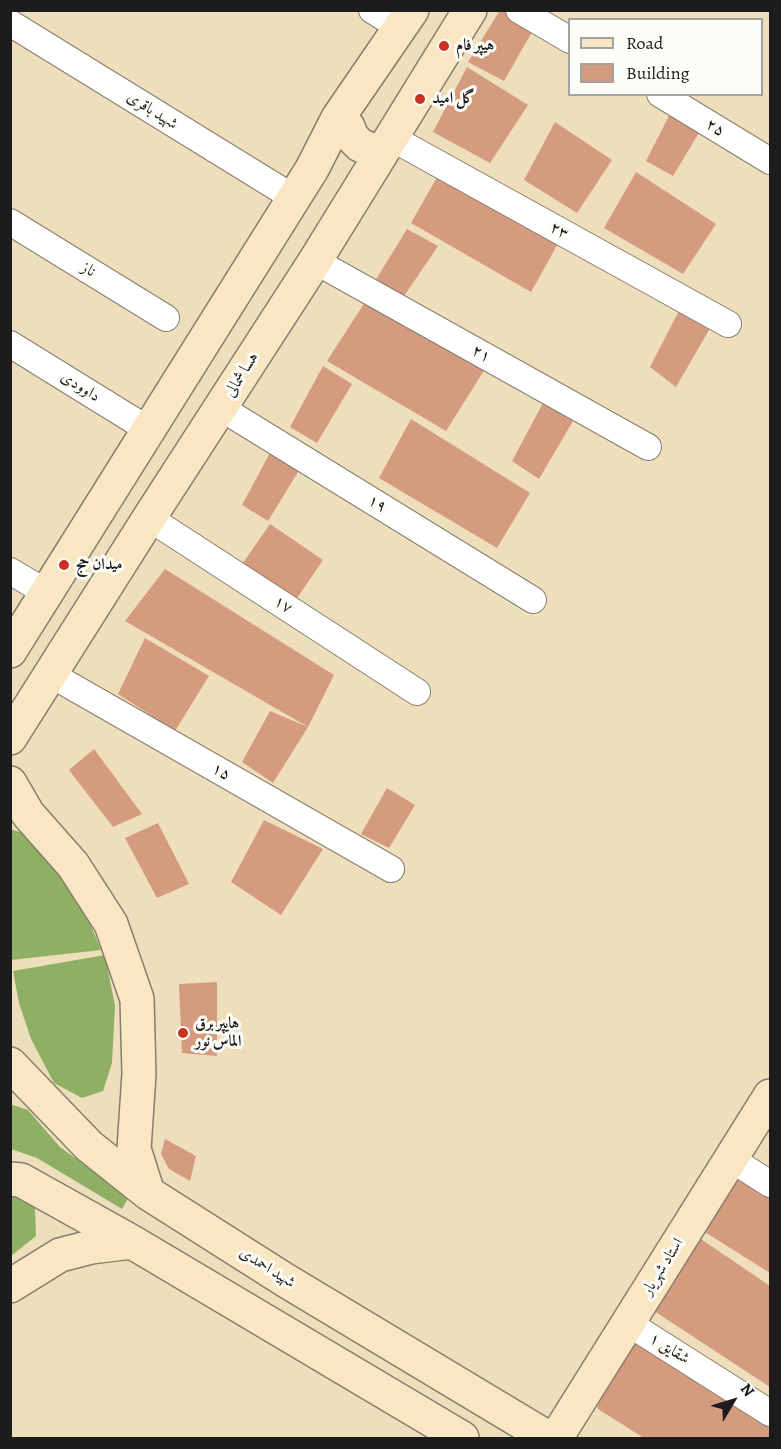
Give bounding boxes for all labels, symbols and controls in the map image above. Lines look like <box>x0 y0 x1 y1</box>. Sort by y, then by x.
legend <box>568 18 763 96</box>
text: Road <box>626 31 663 55</box>
place label: هیپر فام <box>456 36 494 56</box>
marker: هیپر فام <box>437 39 451 53</box>
text: Building <box>626 61 690 85</box>
street label: شهید باقری <box>123 88 181 134</box>
place label: گل امید <box>432 89 475 109</box>
marker: گل امید <box>413 92 427 106</box>
street label: ۲۵ <box>702 115 728 141</box>
street label: ۲۳ <box>546 218 572 244</box>
street label: ناز <box>77 258 99 282</box>
street label: ۲۱ <box>468 341 494 367</box>
street label: هسا شمالی <box>221 349 263 401</box>
street label: داوودی <box>57 367 103 407</box>
street label: ۱۹ <box>364 491 390 517</box>
place label: میدان حج <box>76 555 122 575</box>
marker: میدان حج <box>57 558 71 572</box>
street label: ۱۷ <box>270 592 296 618</box>
street label: ۱۵ <box>208 759 234 785</box>
place label: هایپر برق الماس نور <box>195 1014 241 1052</box>
marker: هایپر برق الماس نور <box>176 1026 190 1040</box>
street label: استاد شهریار <box>638 1235 688 1299</box>
street label: شهید احمدی <box>235 1243 299 1293</box>
street label: شقایق ۱ <box>645 1329 693 1369</box>
north arrow <box>703 1371 763 1431</box>
text: N <box>735 1379 759 1401</box>

